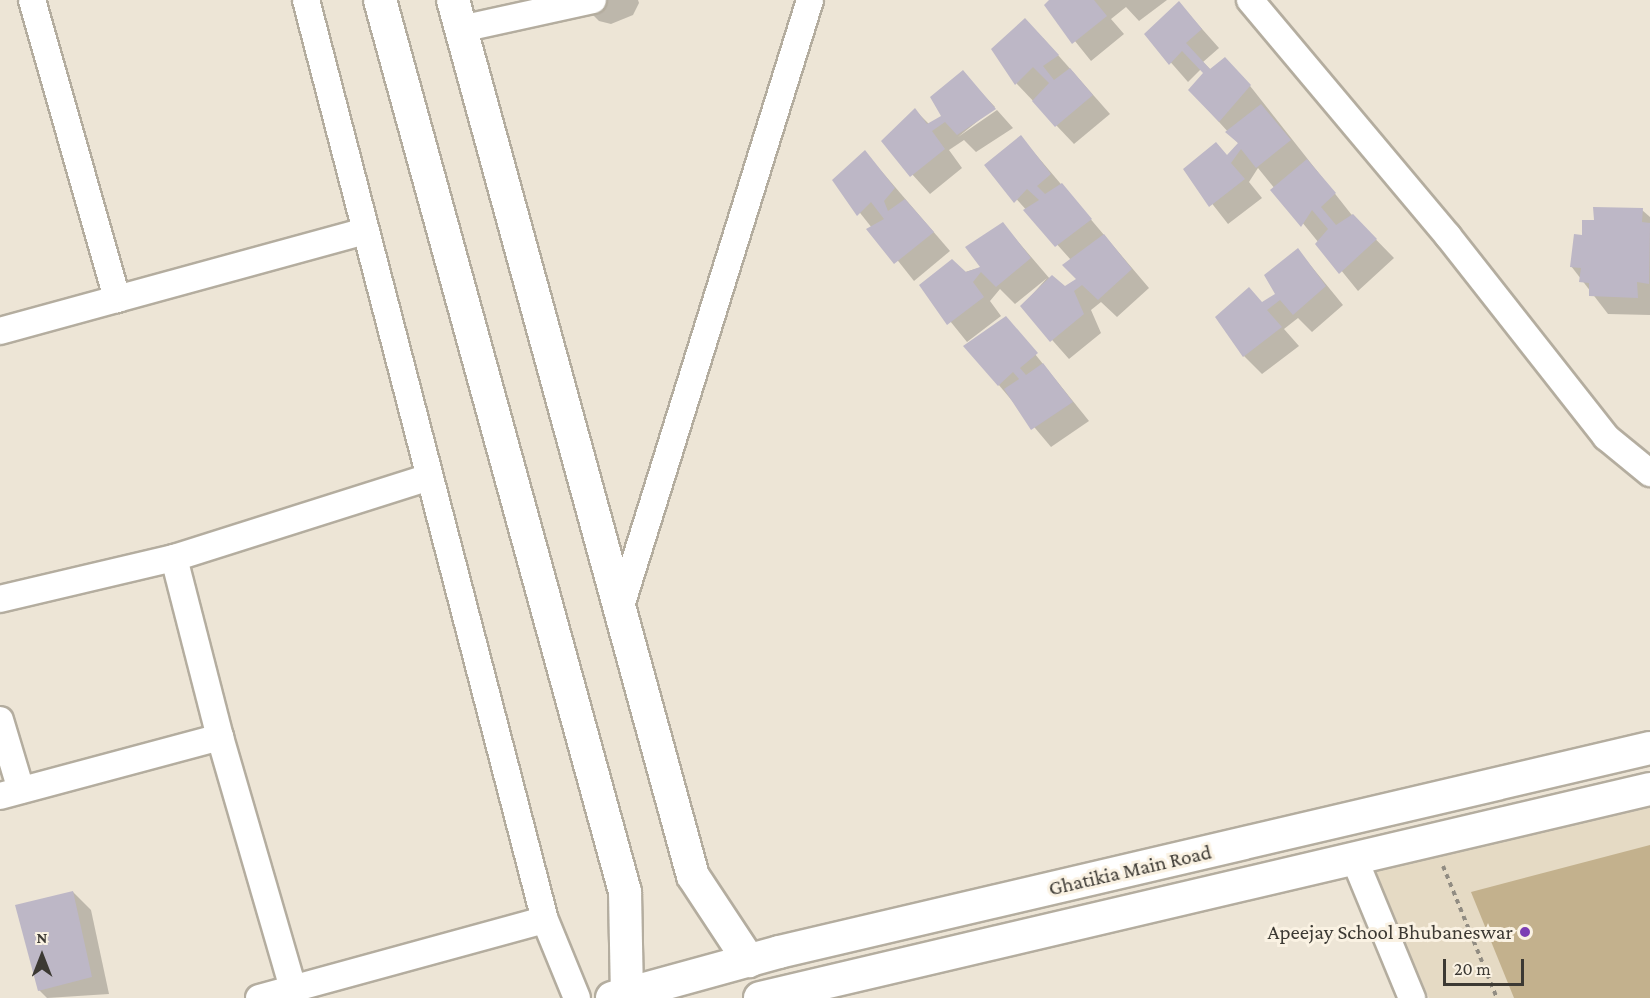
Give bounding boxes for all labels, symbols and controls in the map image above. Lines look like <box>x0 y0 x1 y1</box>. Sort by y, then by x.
street label: Ghatikia Main Road <box>1046 839 1214 901</box>
place label: Apeejay School Bhubaneswar <box>1268 919 1513 945</box>
marker: Apeejay School Bhubaneswar <box>1518 925 1532 939</box>
north arrow <box>12 926 72 986</box>
text: N <box>37 929 47 946</box>
scale bar <box>1446 947 1527 985</box>
text: 20 m <box>1454 959 1491 979</box>

